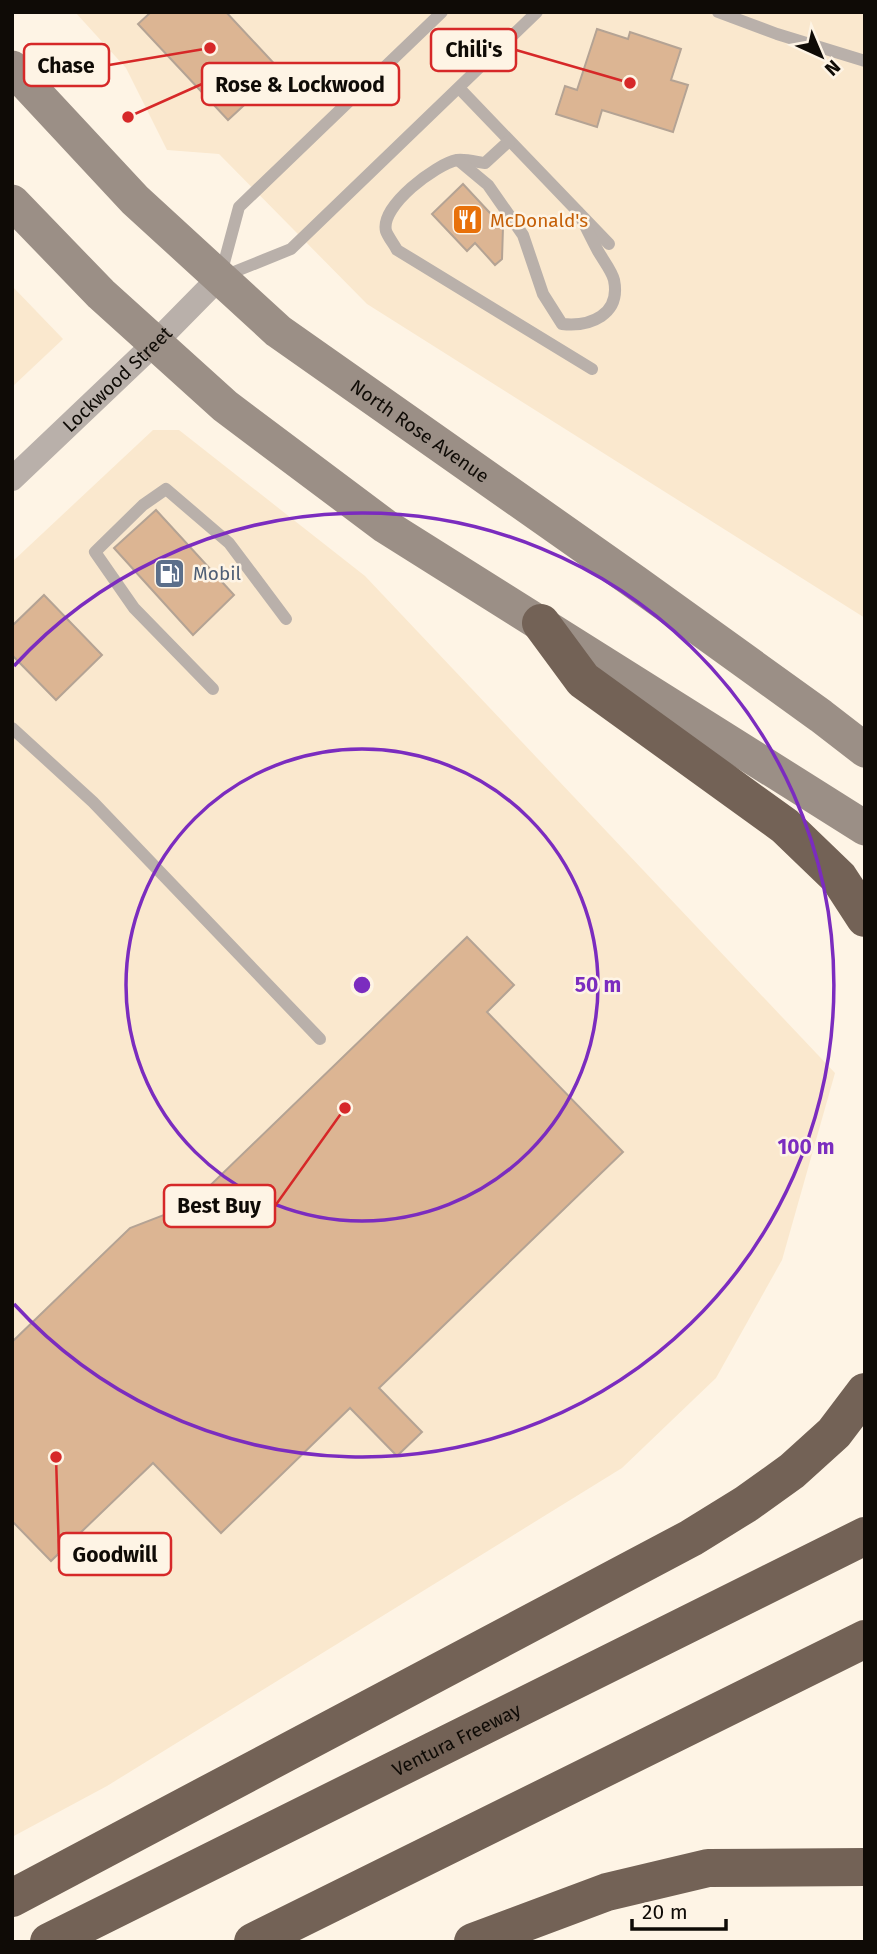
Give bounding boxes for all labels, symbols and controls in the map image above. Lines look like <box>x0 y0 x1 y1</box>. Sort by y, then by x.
north arrow <box>786 21 856 91</box>
callout: Chili's <box>431 29 516 71</box>
text: Chili's <box>446 37 503 63</box>
callout: Chase <box>24 44 109 86</box>
text: Chase <box>37 53 95 79</box>
text: N <box>820 55 845 81</box>
callout: Rose & Lockwood <box>202 63 399 105</box>
text: Rose & Lockwood <box>215 72 385 98</box>
restaurant icon: McDonald's <box>450 203 484 237</box>
place label: McDonald's <box>490 209 588 232</box>
street label: Lockwood Street <box>58 322 177 437</box>
street label: North Rose Avenue <box>346 375 494 488</box>
fuel station icon: Mobil <box>153 556 187 590</box>
place label: Mobil <box>193 562 242 585</box>
text: 50 m <box>575 972 621 998</box>
centre of rings <box>350 973 374 997</box>
text: 100 m <box>777 1134 835 1160</box>
callout: Best Buy <box>164 1185 275 1227</box>
text: Best Buy <box>177 1193 261 1219</box>
callout: Goodwill <box>59 1533 171 1575</box>
text: Goodwill <box>73 1542 158 1568</box>
street label: Ventura Freeway <box>389 1698 525 1781</box>
scale bar <box>632 1888 726 1932</box>
text: 20 m <box>642 1899 688 1925</box>

